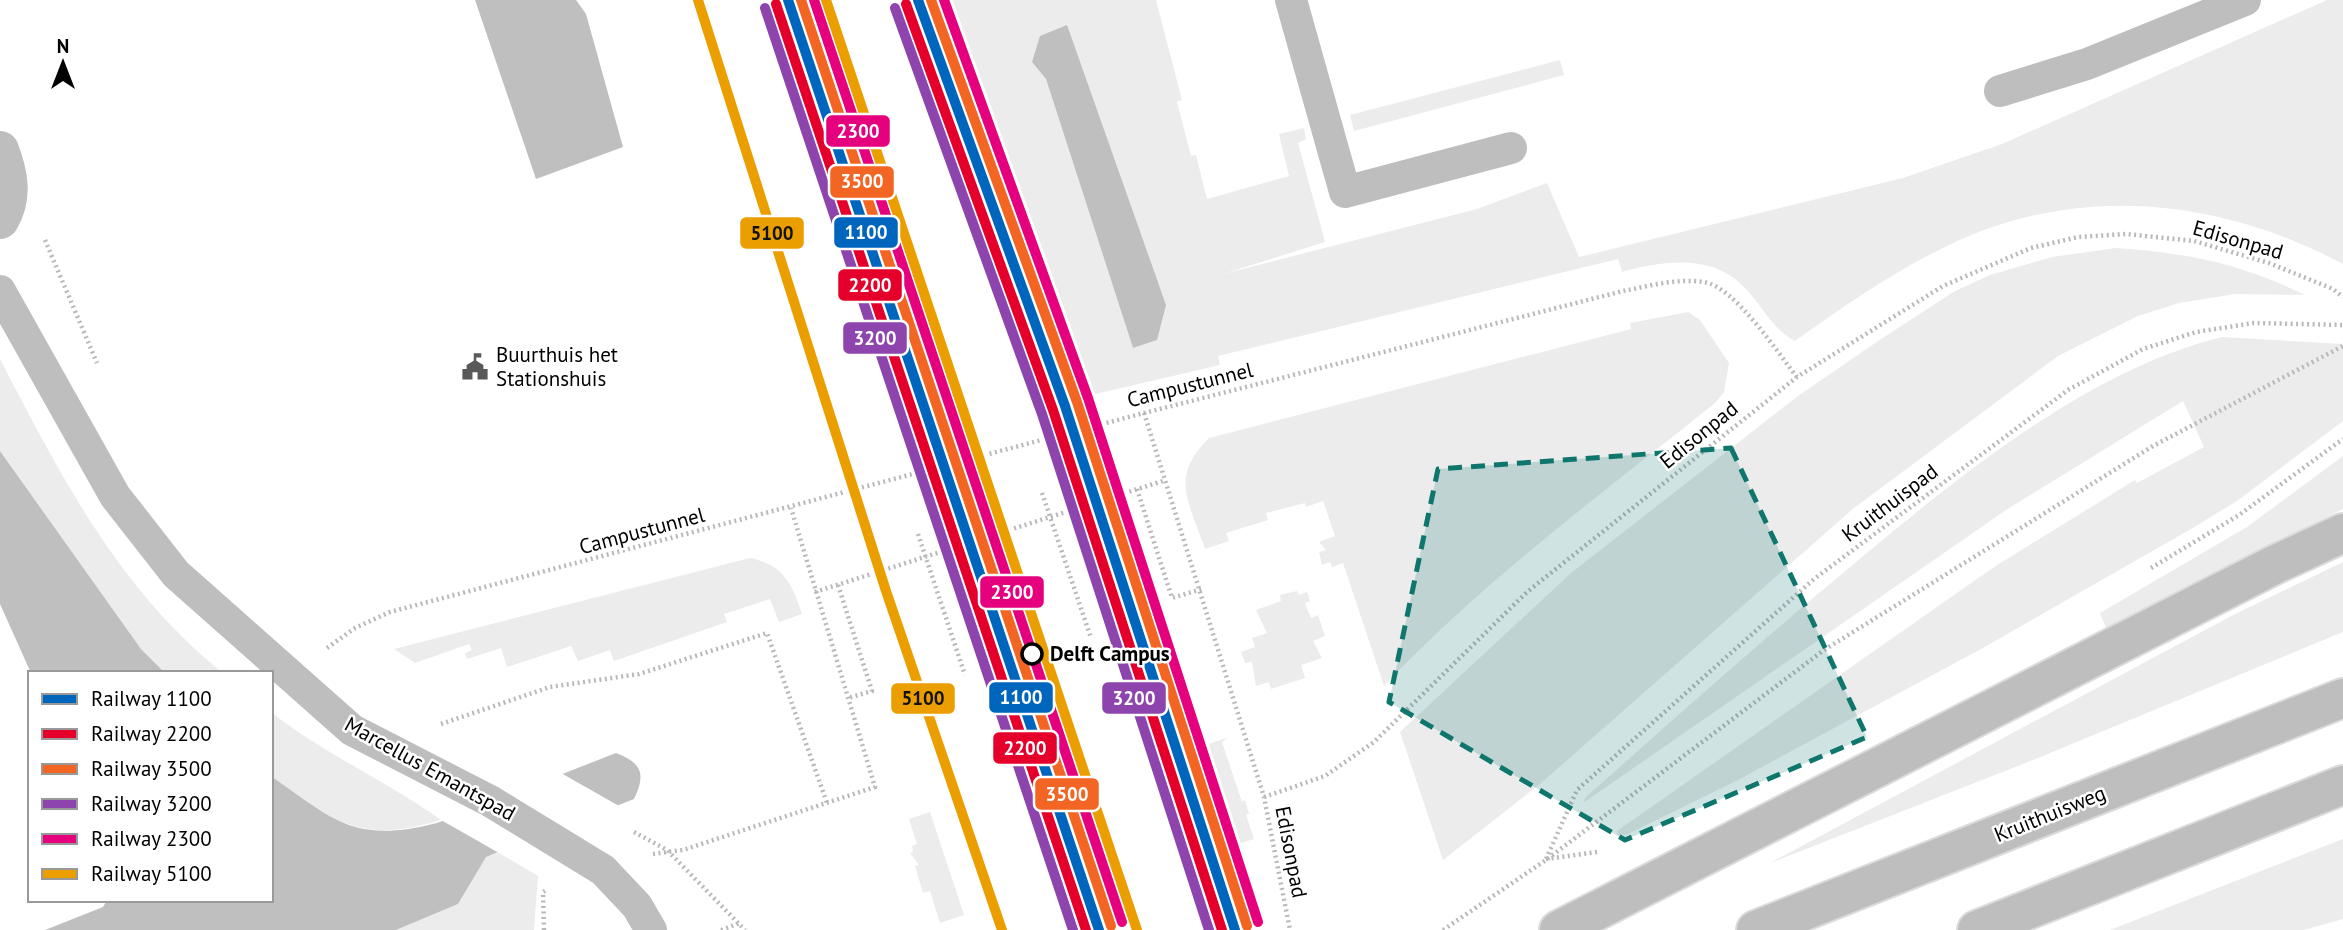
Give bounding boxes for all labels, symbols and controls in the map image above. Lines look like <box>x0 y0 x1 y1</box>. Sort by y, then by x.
north arrow <box>28 28 98 98</box>
text: N <box>57 34 69 58</box>
line badge: 2300 <box>825 114 891 148</box>
text: 2300 <box>836 119 880 143</box>
line badge: 3500 <box>829 165 895 199</box>
text: 3500 <box>840 169 884 193</box>
street label: Edisonpad <box>2190 214 2286 265</box>
line badge: 5100 <box>739 216 805 250</box>
line badge: 1100 <box>833 216 899 249</box>
text: 1100 <box>844 220 888 244</box>
text: 5100 <box>750 221 794 245</box>
line badge: 2200 <box>837 268 903 302</box>
text: 2200 <box>848 273 892 297</box>
line badge: 3200 <box>842 321 908 355</box>
text: 3200 <box>853 326 897 350</box>
place label: Buurthuis het Stationshuis <box>496 341 618 392</box>
public building icon: Buurthuis het Stationshuis <box>460 352 490 382</box>
street label: Campustunnel <box>1124 356 1256 413</box>
street label: Edisonpad <box>1654 395 1743 474</box>
street label: Kruithuispad <box>1836 458 1943 548</box>
street label: Campustunnel <box>576 501 708 560</box>
line badge: 2300 <box>979 575 1045 609</box>
text: 2300 <box>990 580 1034 604</box>
place label: Delft Campus <box>1050 640 1170 667</box>
marker: Delft Campus <box>1021 643 1043 665</box>
legend <box>28 671 273 902</box>
line badge: 1100 <box>988 681 1054 714</box>
line badge: 3200 <box>1101 681 1167 715</box>
line badge: 5100 <box>890 682 956 715</box>
text: Railway 1100 <box>91 685 212 712</box>
text: 1100 <box>999 685 1043 709</box>
text: 5100 <box>901 686 945 710</box>
text: 3200 <box>1112 686 1156 710</box>
street label: Marcellus Emantspad <box>340 710 520 827</box>
text: Railway 2200 <box>91 720 212 747</box>
line badge: 2200 <box>992 731 1058 765</box>
text: 2200 <box>1003 736 1047 760</box>
text: Railway 3500 <box>91 755 212 782</box>
line badge: 3500 <box>1034 777 1100 811</box>
street label: Kruithuisweg <box>1990 779 2109 848</box>
text: 3500 <box>1045 782 1089 806</box>
text: Railway 3200 <box>91 790 212 817</box>
street label: Edisonpad <box>1269 804 1314 900</box>
text: Railway 2300 <box>91 825 212 852</box>
text: Railway 5100 <box>91 860 212 887</box>

